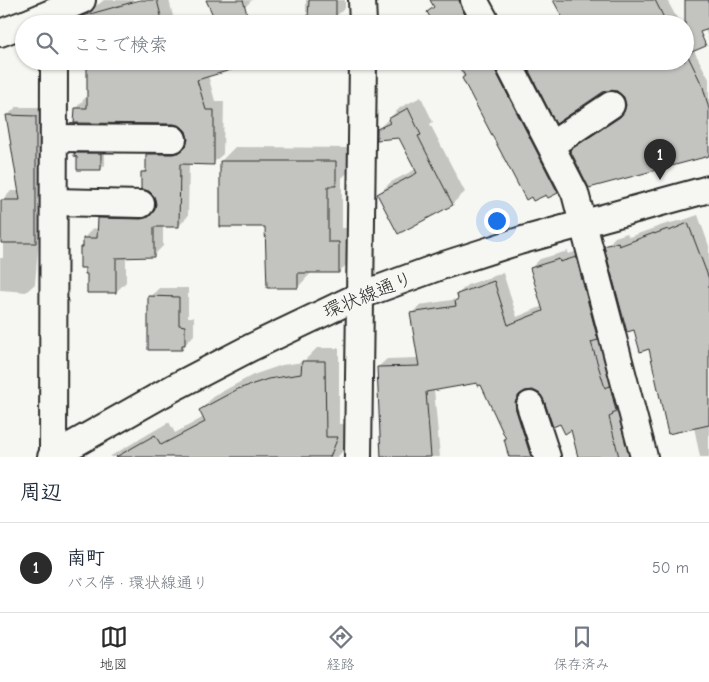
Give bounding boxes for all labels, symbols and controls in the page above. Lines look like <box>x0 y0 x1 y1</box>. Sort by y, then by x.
search box <box>15 15 694 70</box>
icon: search <box>33 29 61 57</box>
text: ここで検索 <box>73 34 168 56</box>
pin: 1 <box>644 139 676 180</box>
your location <box>484 208 510 234</box>
street label: 環状線通り <box>320 267 416 323</box>
text: 周辺 <box>20 480 62 504</box>
text: 南町 <box>67 547 105 569</box>
text: 1 <box>33 559 39 577</box>
text: 50 m <box>652 559 689 577</box>
text: バス停 · 環状線通り <box>67 574 209 592</box>
tab: 地図 <box>100 623 128 673</box>
tab: 経路 <box>327 623 355 673</box>
tab: 保存済み <box>554 623 610 673</box>

